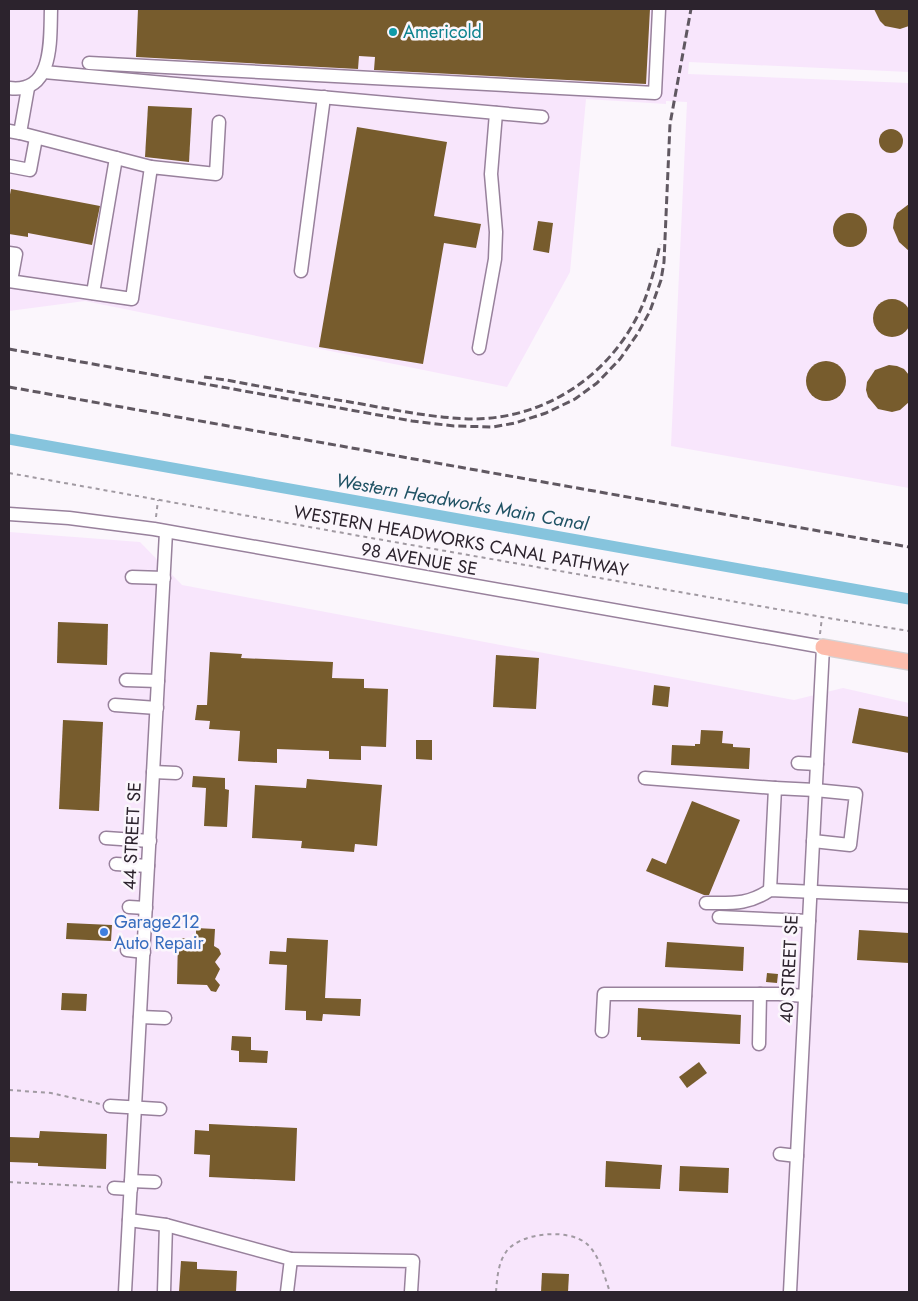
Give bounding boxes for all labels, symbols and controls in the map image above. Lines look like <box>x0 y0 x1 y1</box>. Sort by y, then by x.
place label: Americold <box>403 19 482 45</box>
marker: Americold <box>387 26 399 38</box>
water label: Western Headworks Main Canal <box>334 466 591 538</box>
street label: WESTERN HEADWORKS CANAL PATHWAY <box>292 499 631 583</box>
street label: 98 AVENUE SE <box>359 536 479 582</box>
street label: 44 STREET SE <box>116 781 148 891</box>
place label: Garage212 Auto Repair <box>114 909 204 956</box>
street label: 40 STREET SE <box>773 914 805 1024</box>
marker: Garage212 Auto Repair <box>98 926 110 938</box>

